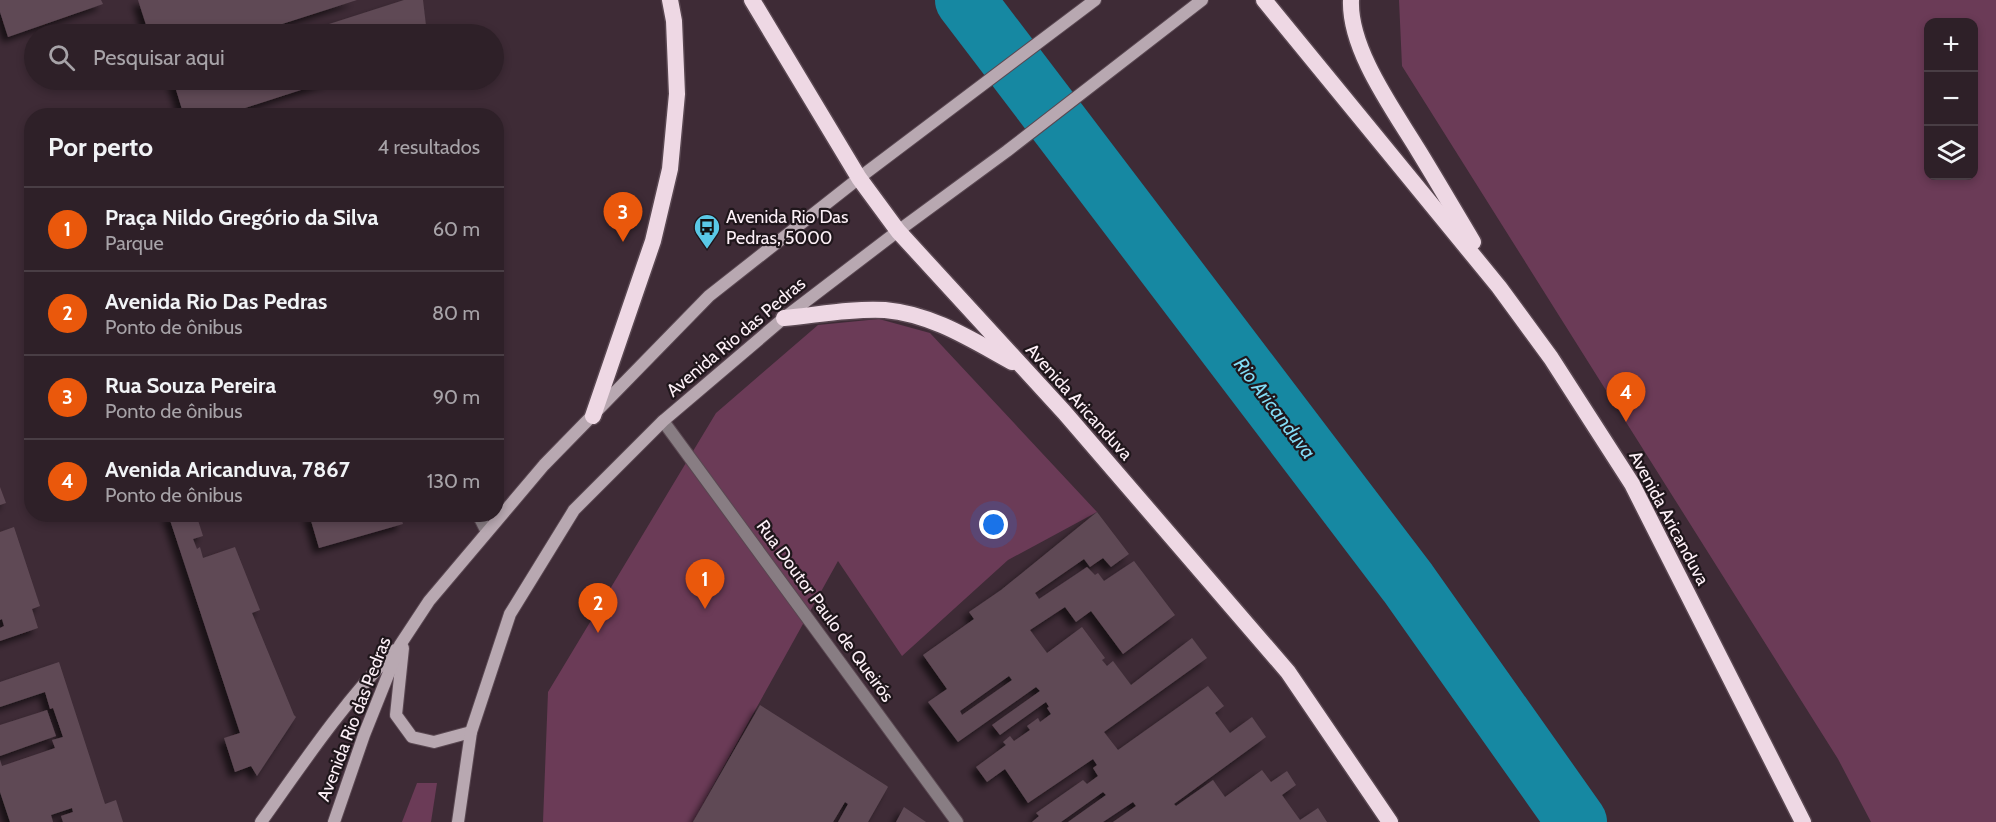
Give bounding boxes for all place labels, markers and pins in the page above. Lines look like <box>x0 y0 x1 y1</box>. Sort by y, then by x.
pin: 3 <box>604 192 642 242</box>
place label: Avenida Rio Das Pedras, 5000 <box>726 206 848 249</box>
bus stop icon: Avenida Rio Das Pedras, 5000 <box>692 212 722 250</box>
pin: 4 <box>1606 372 1646 422</box>
pin: 1 <box>686 560 724 609</box>
pin: 2 <box>578 584 618 633</box>

